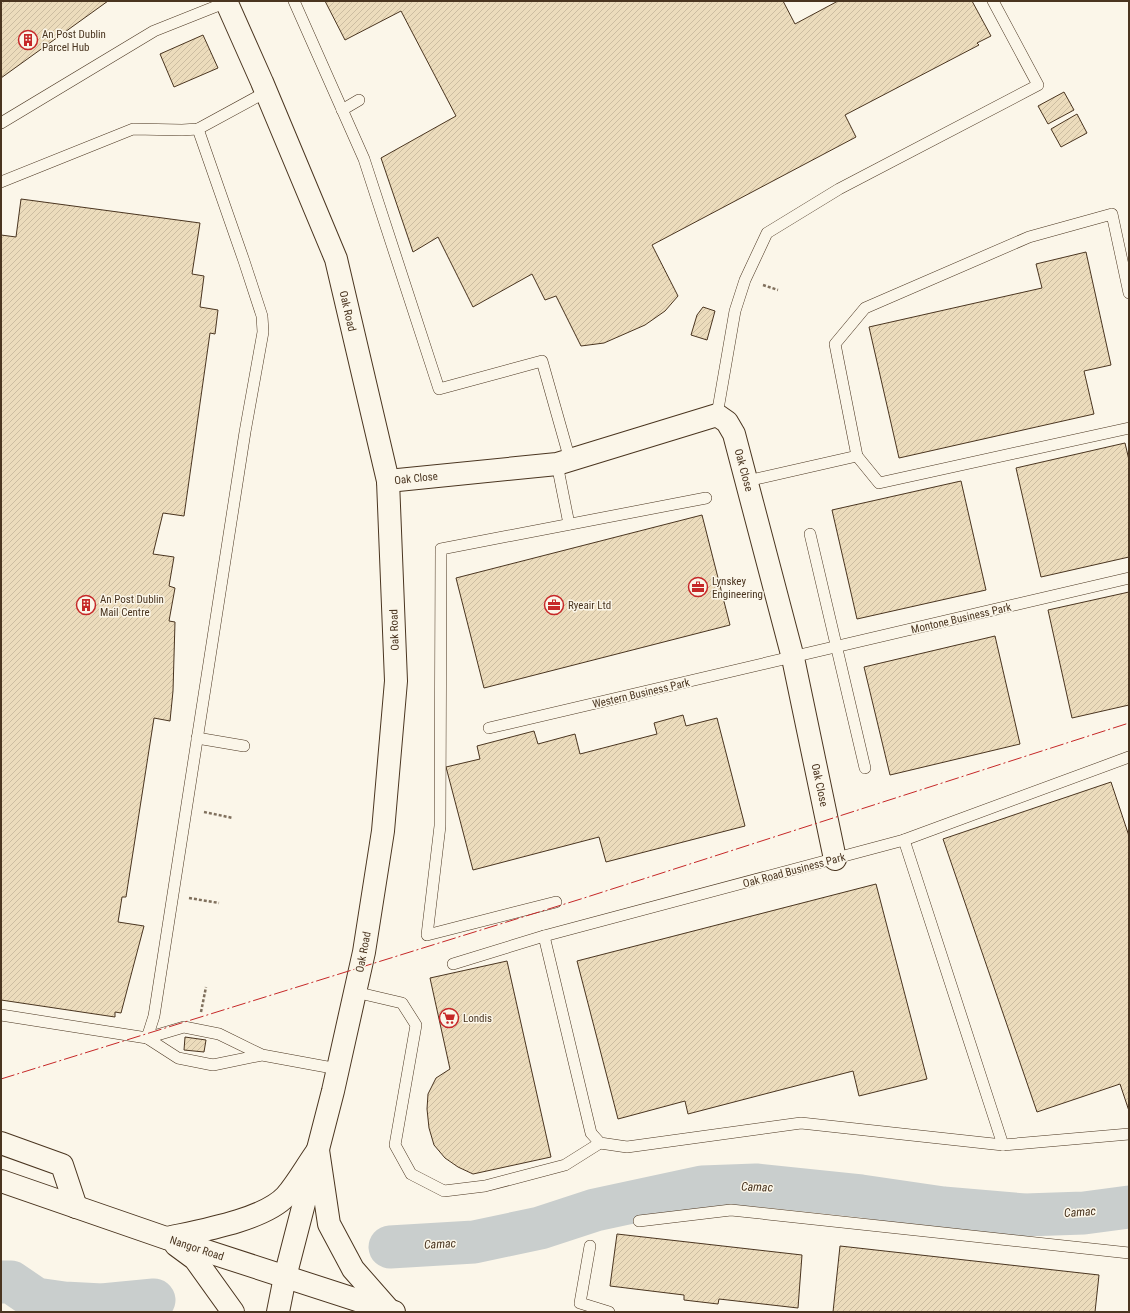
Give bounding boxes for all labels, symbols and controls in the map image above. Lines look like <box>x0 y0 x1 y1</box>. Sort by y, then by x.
place label: An Post Dublin Parcel Hub <box>42 28 106 54</box>
building icon: An Post Dublin Parcel Hub <box>17 29 39 51</box>
street label: Oak Road <box>337 289 359 333</box>
street label: Oak Close <box>732 447 755 493</box>
street label: Oak Close <box>394 470 439 487</box>
place label: Lynskey Engineering <box>712 575 763 601</box>
office icon: Lynskey Engineering <box>687 576 709 598</box>
place label: An Post Dublin Mail Centre <box>100 593 164 619</box>
building icon: An Post Dublin Mail Centre <box>75 594 97 616</box>
office icon: Ryeair Ltd <box>543 594 565 616</box>
place label: Ryeair Ltd <box>568 599 611 612</box>
street label: Montone Business Park <box>910 601 1012 636</box>
street label: Oak Road <box>387 609 402 651</box>
street label: Western Business Park <box>591 676 691 711</box>
street label: Oak Close <box>809 762 830 808</box>
street label: Oak Road Business Park <box>741 851 847 890</box>
street label: Oak Road <box>353 931 374 974</box>
supermarket icon: Londis <box>438 1007 460 1029</box>
place label: Londis <box>463 1012 492 1025</box>
water label: Camac <box>741 1179 774 1195</box>
water label: Camac <box>1064 1204 1097 1220</box>
street label: Nangor Road <box>168 1234 226 1263</box>
water label: Camac <box>424 1236 457 1252</box>

